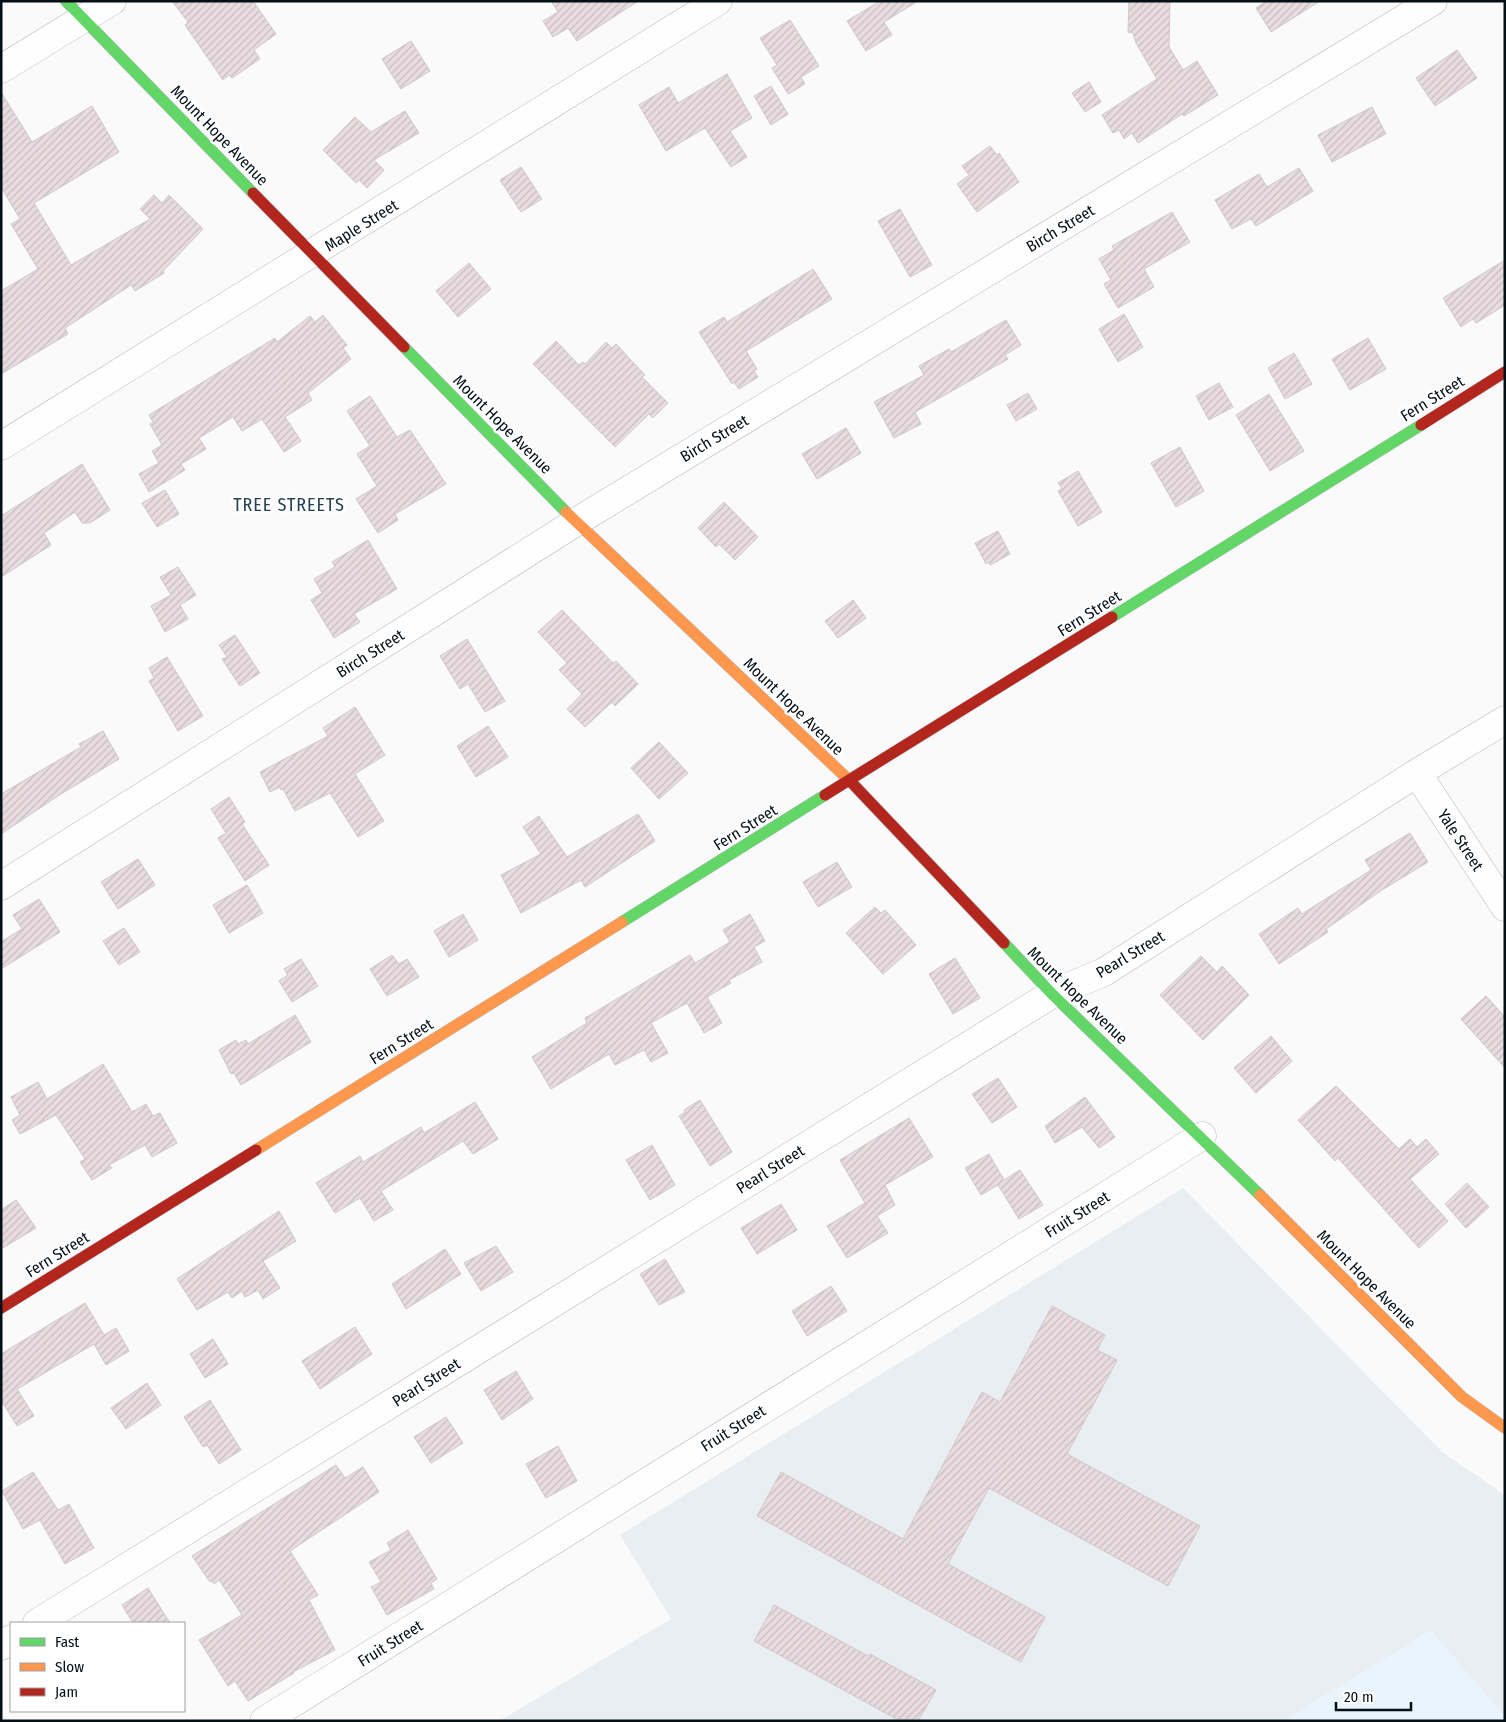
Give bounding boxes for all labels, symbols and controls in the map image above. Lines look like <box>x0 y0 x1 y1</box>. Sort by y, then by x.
street label: Mount Hope Avenue <box>167 81 272 189</box>
street label: Maple Street <box>321 195 402 255</box>
street label: Birch Street <box>1023 200 1099 256</box>
street label: Mount Hope Avenue <box>449 371 556 478</box>
street label: Fern Street <box>1397 371 1468 425</box>
street label: Birch Street <box>677 410 753 466</box>
district label: TREE STREETS <box>233 494 345 516</box>
street label: Fern Street <box>1054 586 1125 640</box>
street label: Birch Street <box>333 625 408 682</box>
street label: Mount Hope Avenue <box>740 654 848 759</box>
street label: Fern Street <box>710 800 781 854</box>
street label: Yale Street <box>1434 806 1488 875</box>
street label: Pearl Street <box>1093 926 1169 982</box>
street label: Mount Hope Avenue <box>1024 943 1132 1048</box>
street label: Fern Street <box>366 1014 437 1068</box>
street label: Pearl Street <box>733 1141 808 1198</box>
street label: Fruit Street <box>1041 1187 1114 1242</box>
street label: Mount Hope Avenue <box>1313 1226 1420 1333</box>
street label: Fern Street <box>22 1227 93 1281</box>
street label: Pearl Street <box>389 1354 464 1411</box>
street label: Fruit Street <box>697 1401 770 1456</box>
street label: Fruit Street <box>354 1616 427 1671</box>
legend <box>10 1622 185 1712</box>
text: Fast <box>55 1633 79 1651</box>
text: Slow <box>55 1658 84 1676</box>
scale bar <box>1336 1680 1411 1712</box>
text: Jam <box>55 1683 78 1701</box>
text: 20 m <box>1344 1688 1374 1706</box>

